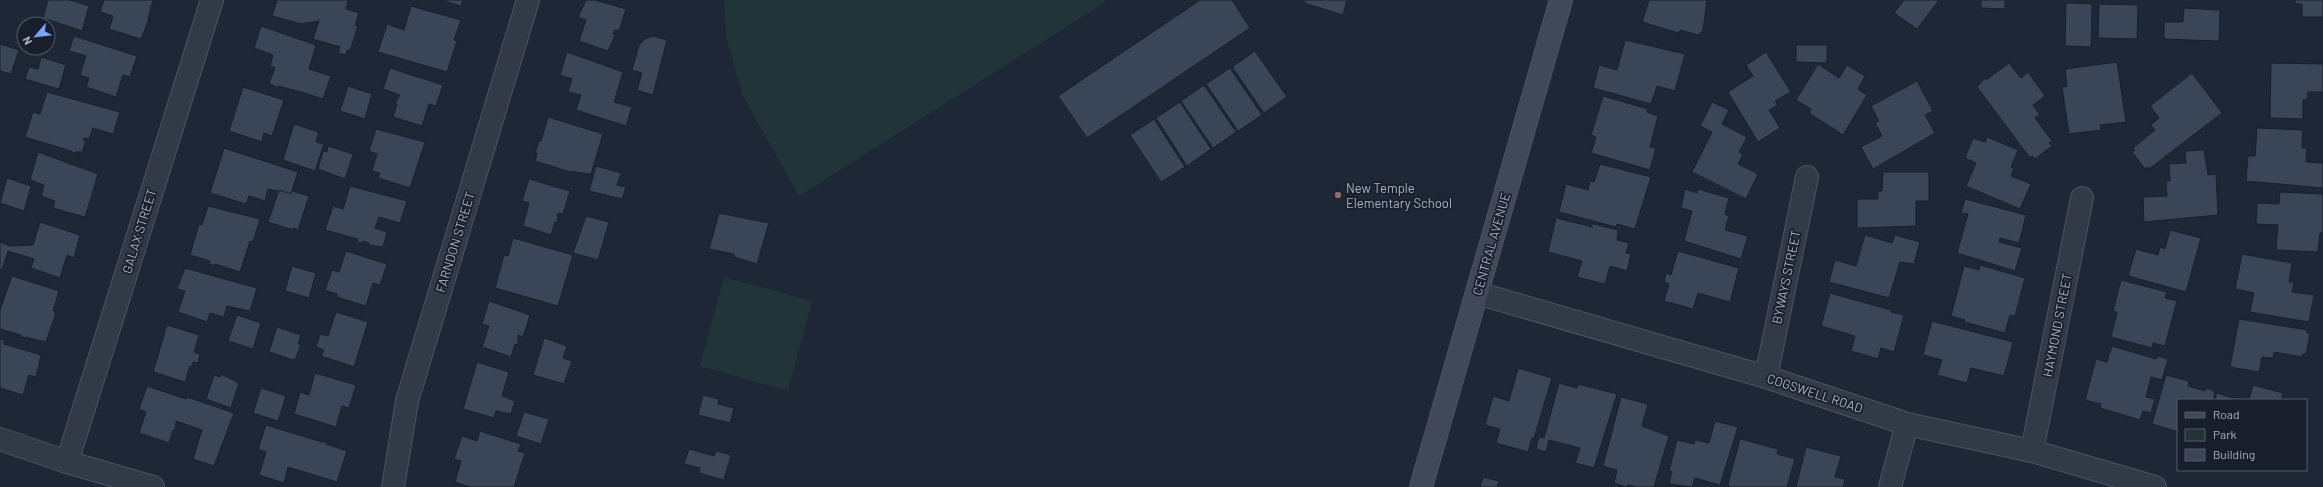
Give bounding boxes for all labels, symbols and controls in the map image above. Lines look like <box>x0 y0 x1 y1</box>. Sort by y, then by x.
north arrow <box>16 16 56 56</box>
text: N <box>19 35 34 47</box>
place label: New Temple Elementary School <box>1346 180 1452 211</box>
street label: GALAX STREET <box>119 187 159 275</box>
street label: FARNDON STREET <box>432 190 478 294</box>
marker: New Temple Elementary School <box>1333 190 1343 200</box>
street label: CENTRAL AVENUE <box>1469 191 1513 297</box>
street label: BYWAYS STREET <box>1768 229 1804 325</box>
street label: HAYMOND STREET <box>2039 272 2075 378</box>
street label: COGSWELL ROAD <box>1765 370 1865 416</box>
legend <box>2177 399 2307 471</box>
text: Road <box>2213 407 2240 421</box>
text: Park <box>2213 427 2237 441</box>
text: Building <box>2213 447 2255 461</box>

